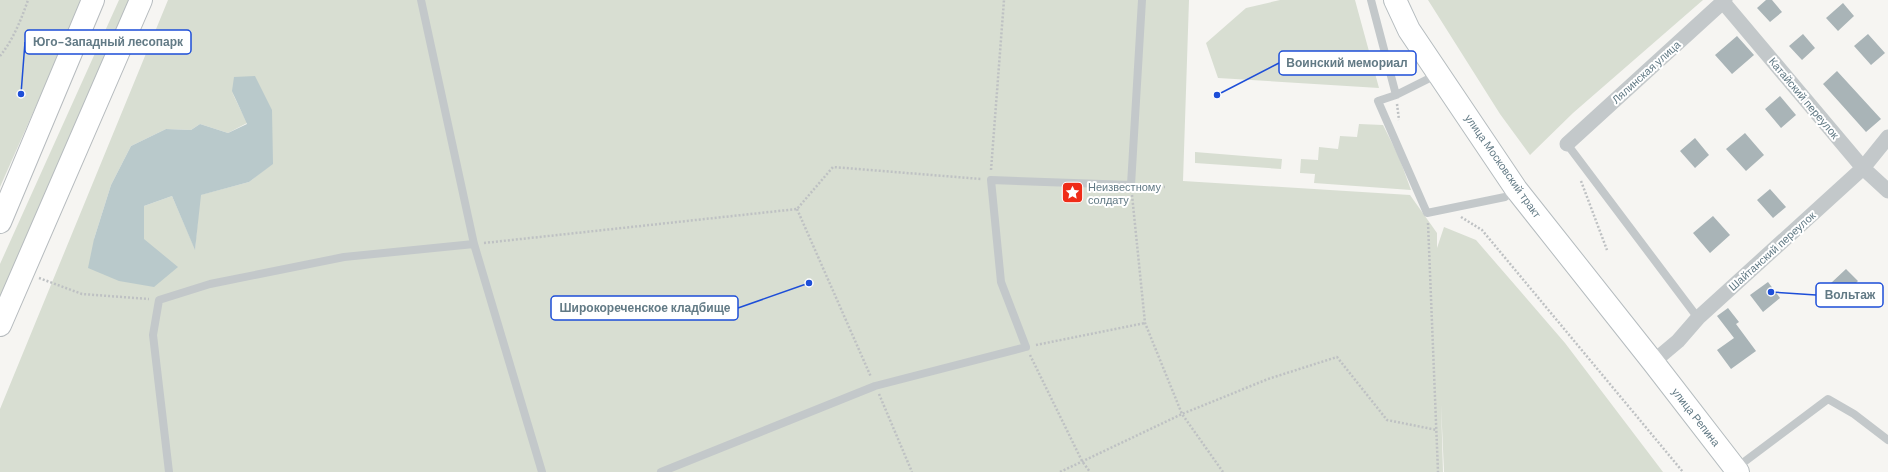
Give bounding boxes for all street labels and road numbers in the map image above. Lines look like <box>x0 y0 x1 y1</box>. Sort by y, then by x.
street label: Лялинская улица <box>1609 37 1684 107</box>
street label: Катайский переулок <box>1766 54 1842 142</box>
street label: улица Московский тракт <box>1462 111 1544 221</box>
street label: Шайтанский переулок <box>1726 208 1818 294</box>
street label: улица Репина <box>1669 385 1724 450</box>

